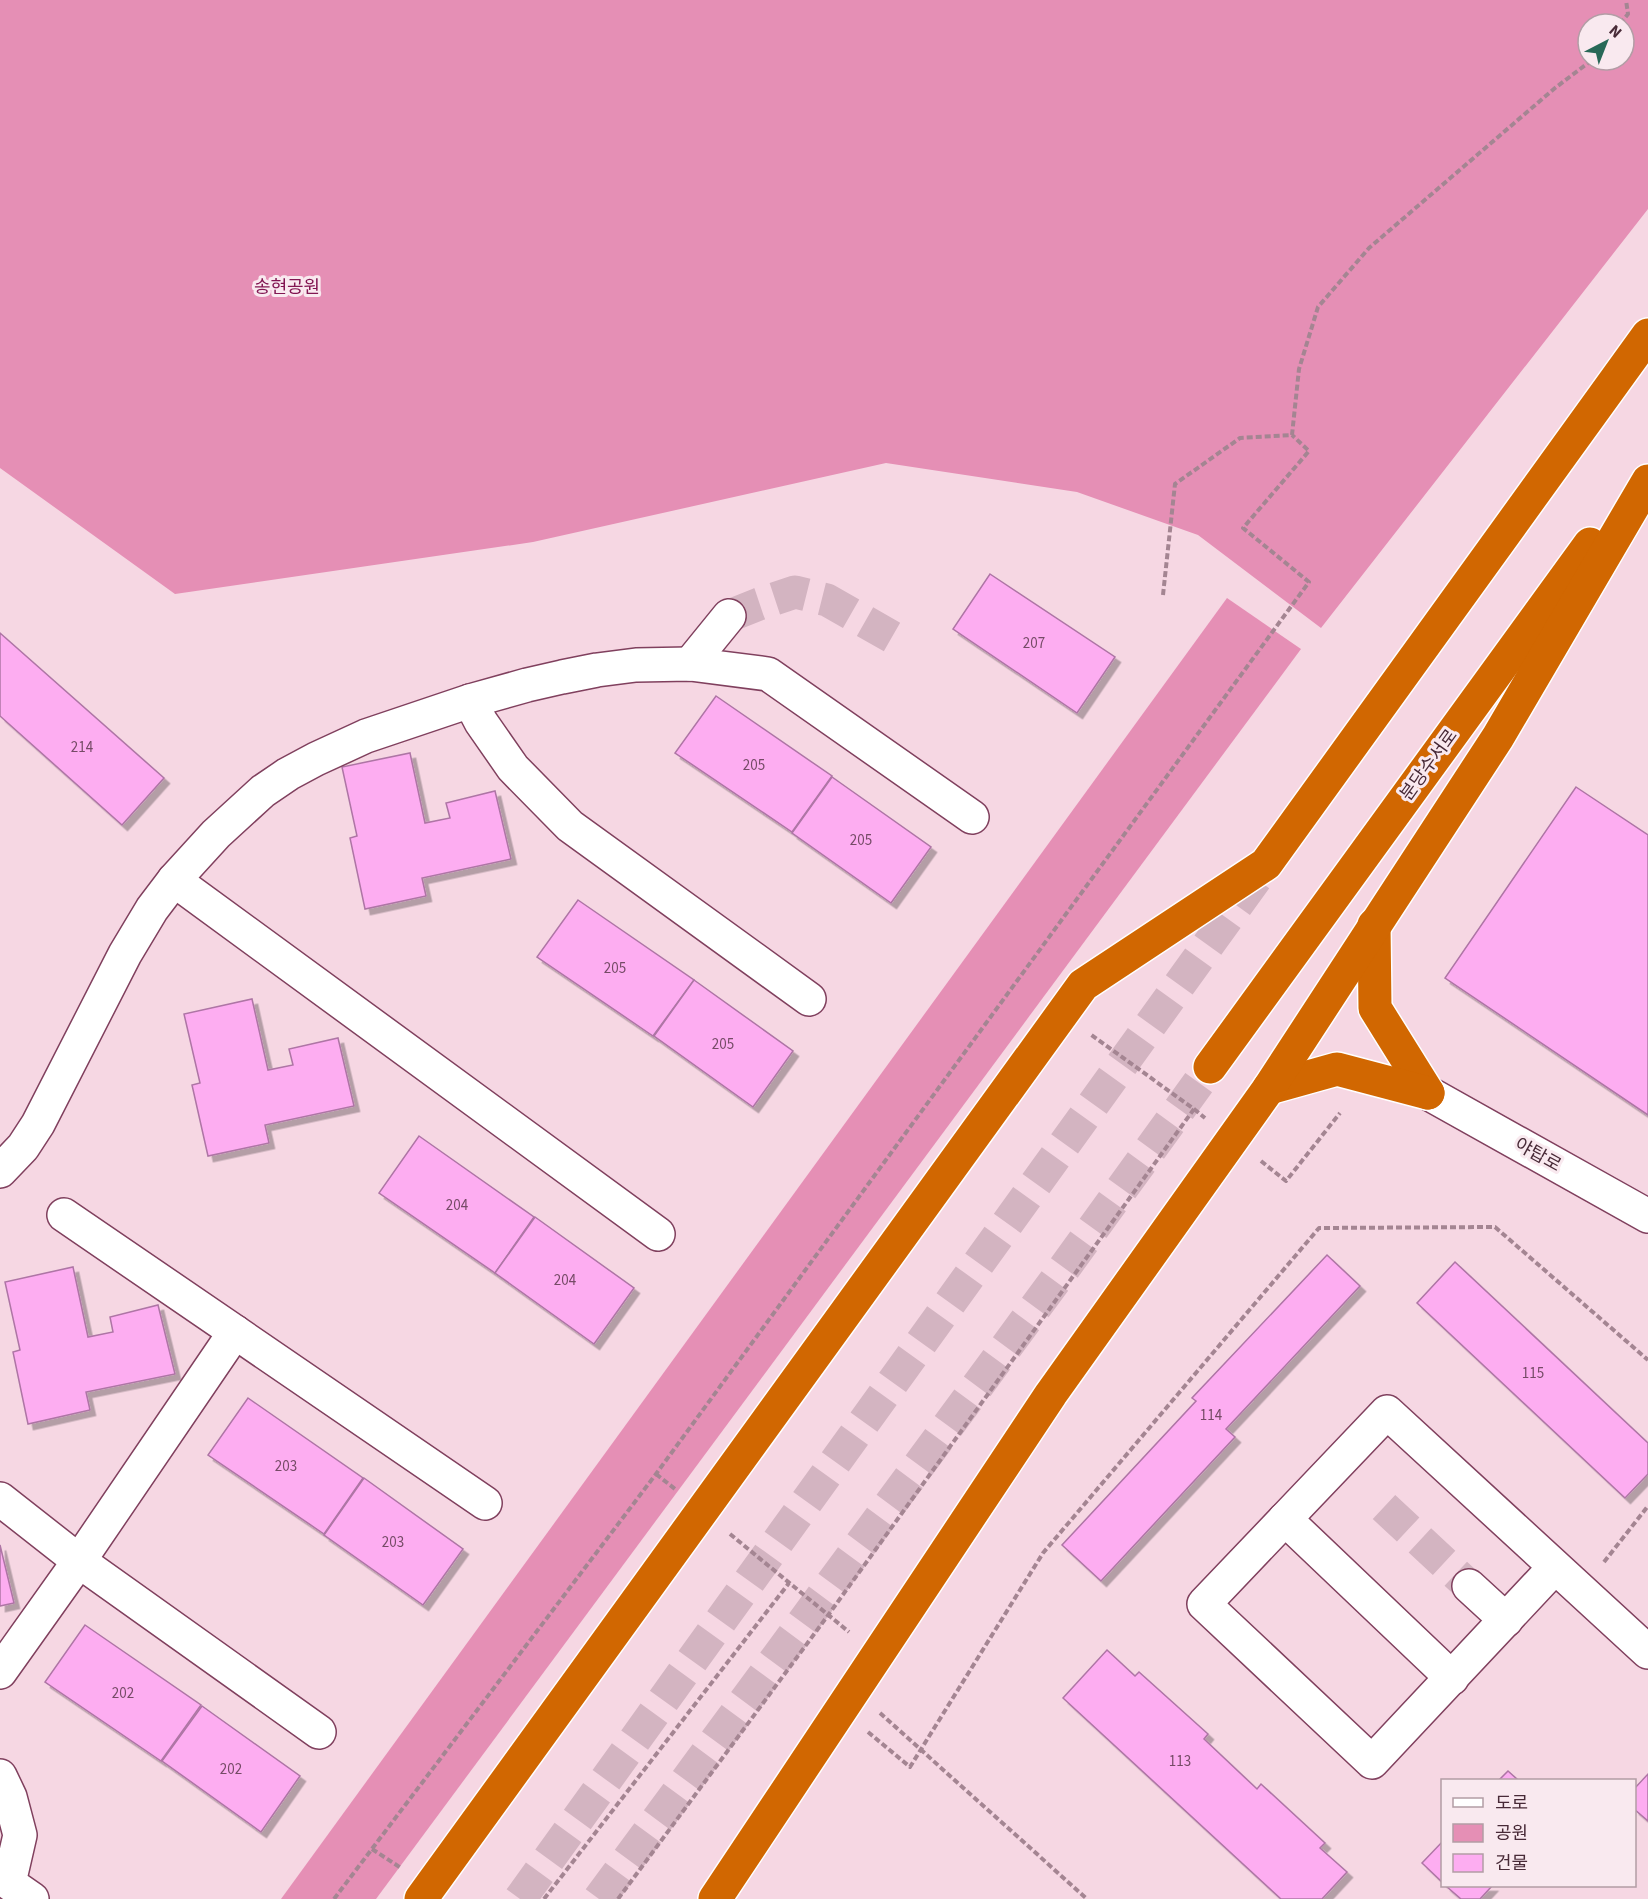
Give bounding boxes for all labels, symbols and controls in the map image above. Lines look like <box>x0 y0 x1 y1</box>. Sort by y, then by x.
north arrow <box>1576 12 1636 72</box>
text: N <box>1604 20 1627 43</box>
park label: 송현공원 <box>254 275 320 300</box>
house number: 207 <box>1023 633 1045 654</box>
street label: 분당수서로 <box>1395 724 1463 806</box>
house number: 214 <box>71 737 94 758</box>
house number: 205 <box>743 755 765 776</box>
house number: 205 <box>850 830 872 851</box>
house number: 205 <box>604 958 626 979</box>
house number: 205 <box>712 1034 734 1055</box>
street label: 야탑로 <box>1510 1132 1566 1178</box>
house number: 204 <box>446 1195 469 1216</box>
house number: 204 <box>554 1270 577 1291</box>
house number: 115 <box>1522 1363 1544 1384</box>
house number: 114 <box>1200 1405 1223 1426</box>
house number: 203 <box>275 1456 297 1477</box>
house number: 203 <box>382 1532 404 1553</box>
house number: 202 <box>112 1683 134 1704</box>
house number: 113 <box>1169 1751 1191 1772</box>
house number: 202 <box>220 1759 242 1780</box>
legend <box>1441 1779 1636 1887</box>
text: 도로 <box>1495 1791 1528 1816</box>
text: 공원 <box>1495 1821 1528 1846</box>
text: 건물 <box>1495 1851 1528 1876</box>

